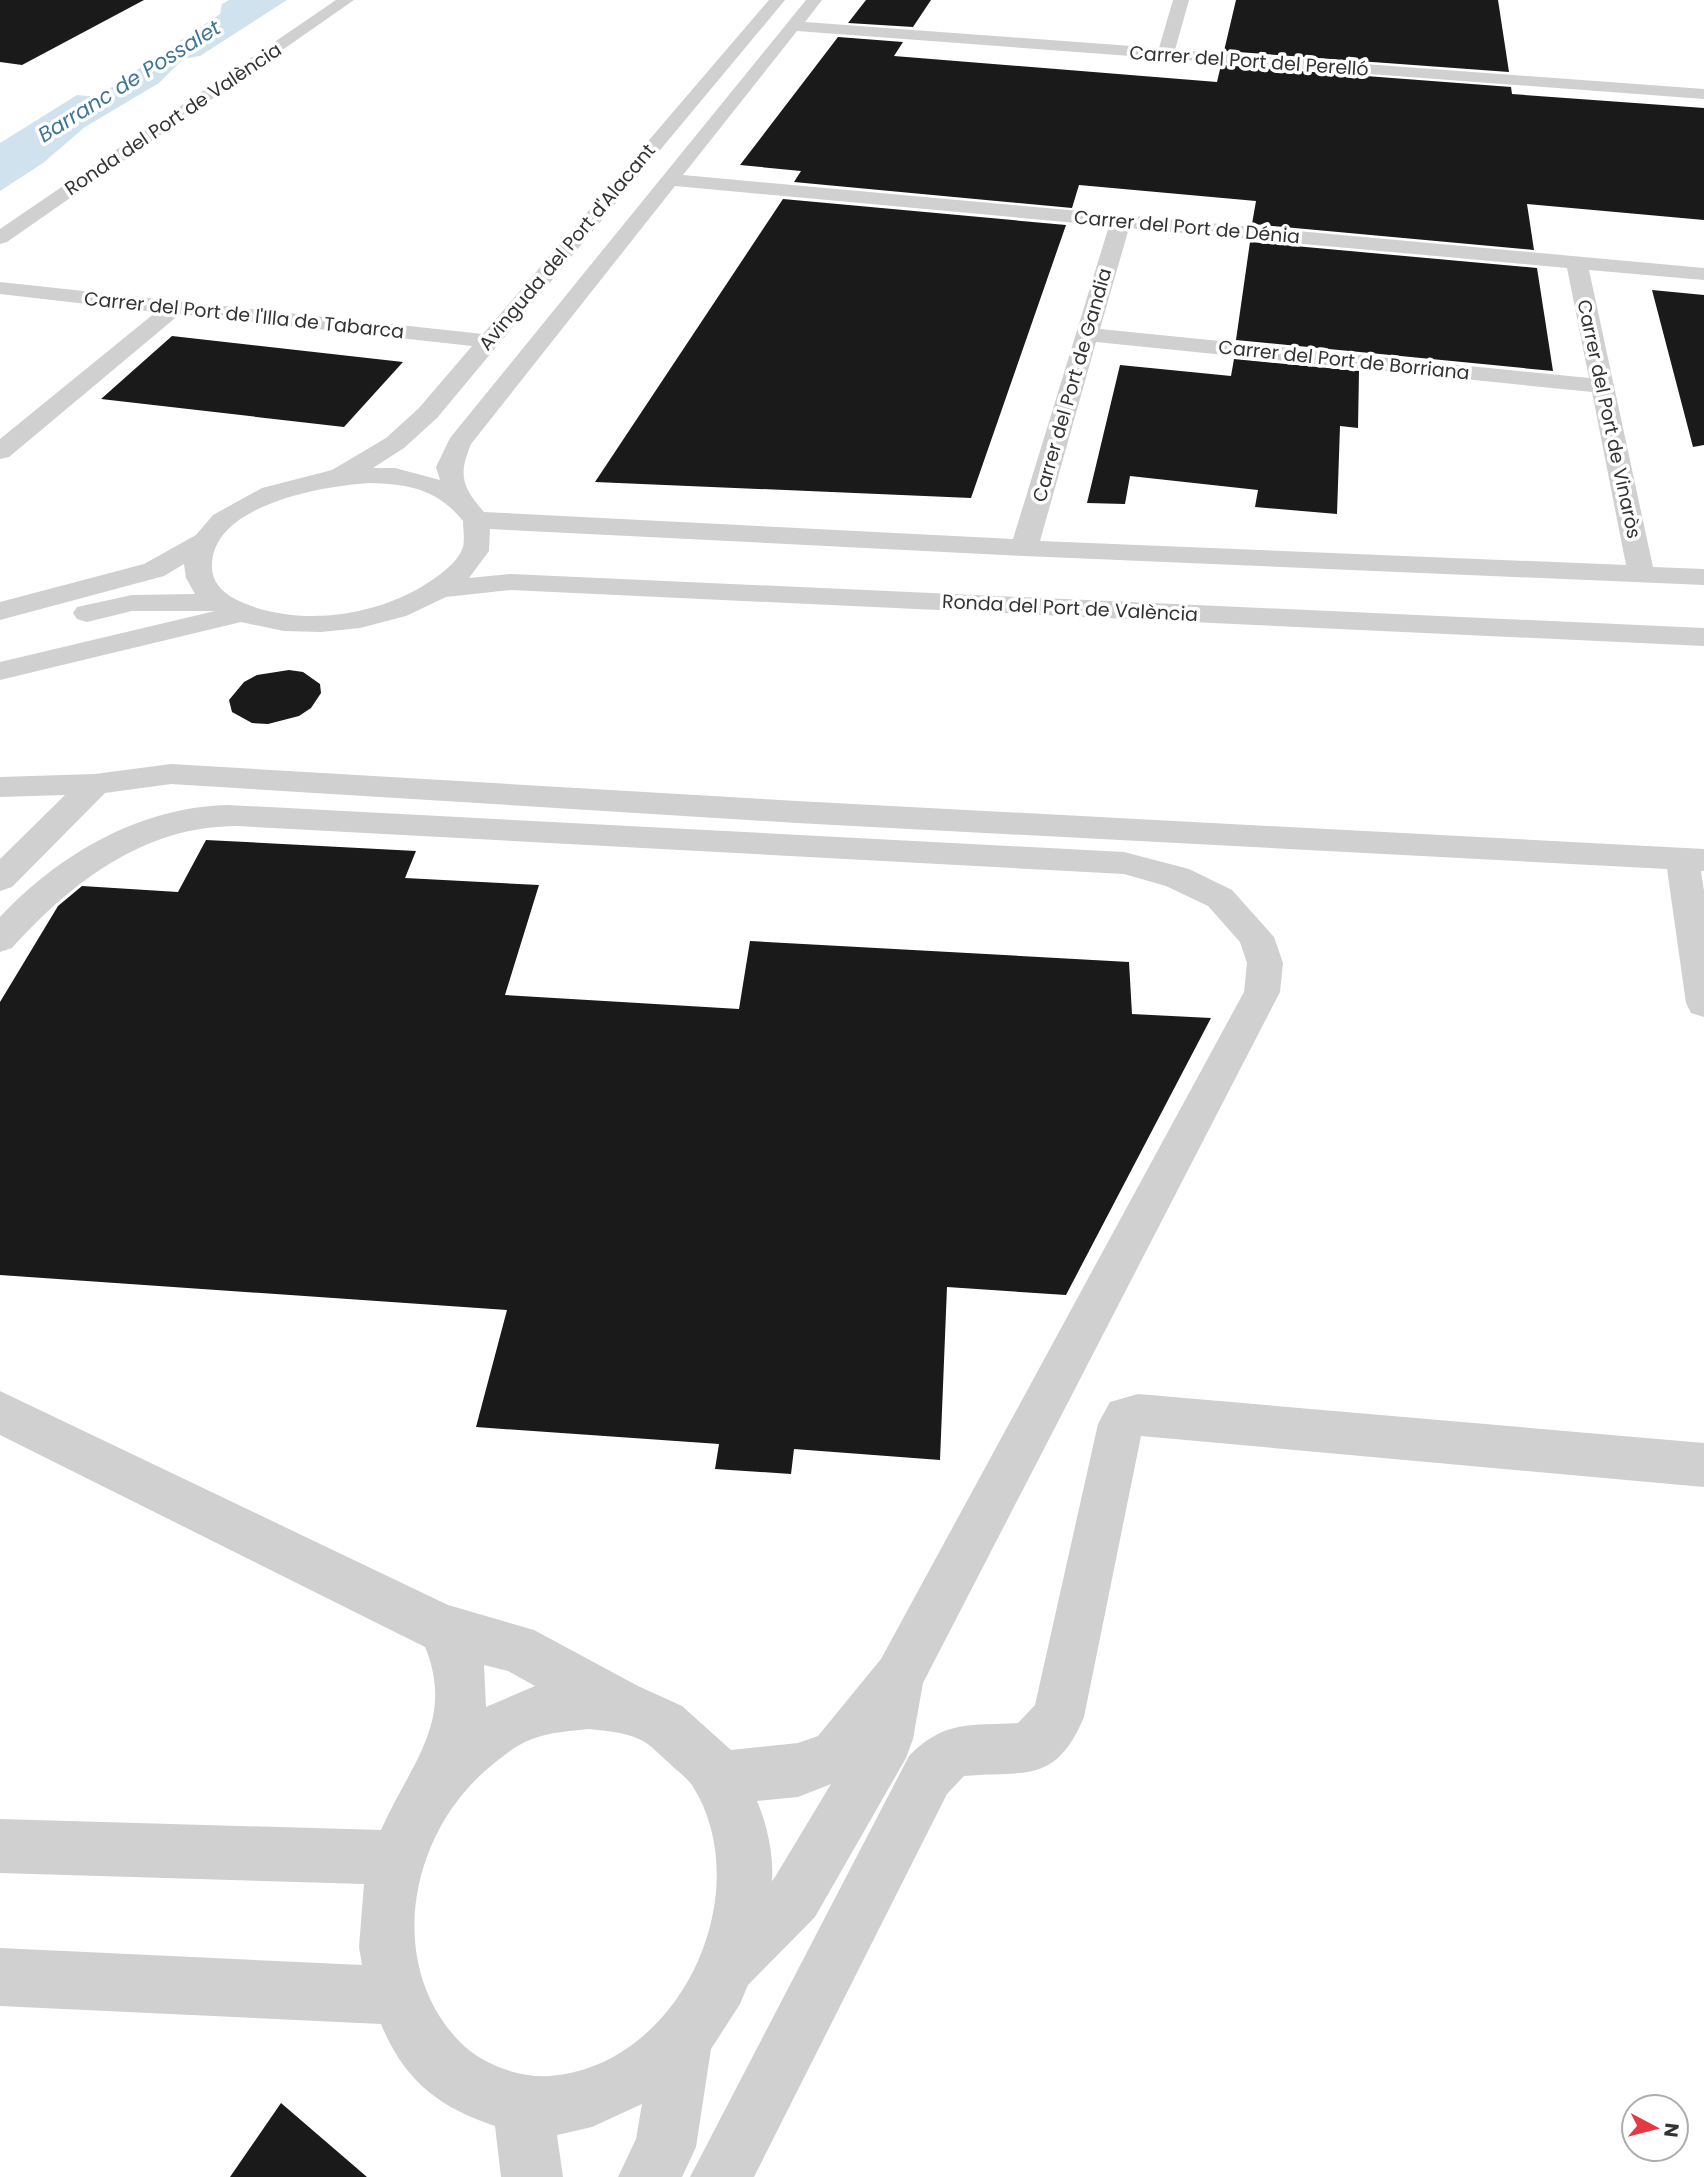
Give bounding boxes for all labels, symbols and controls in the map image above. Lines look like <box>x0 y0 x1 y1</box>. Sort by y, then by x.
water label: Barranc de Possalet <box>32 13 226 149</box>
street label: Ronda del Port de València <box>59 36 287 202</box>
street label: Carrer del Port del Perelló <box>1128 39 1370 83</box>
street label: Avinguda del Port d'Alacant <box>472 138 662 356</box>
street label: Carrer del Port de Dénia <box>1073 204 1301 250</box>
street label: Carrer del Port de Gandia <box>1026 265 1118 505</box>
street label: Carrer del Port de l'Illa de Tabarca <box>83 285 405 345</box>
street label: Carrer del Port de Vinaròs <box>1570 297 1648 541</box>
street label: Carrer del Port de Borriana <box>1217 333 1471 387</box>
street label: Ronda del Port de València <box>941 588 1199 628</box>
north arrow <box>1620 2093 1690 2163</box>
text: N <box>1657 2121 1686 2139</box>

